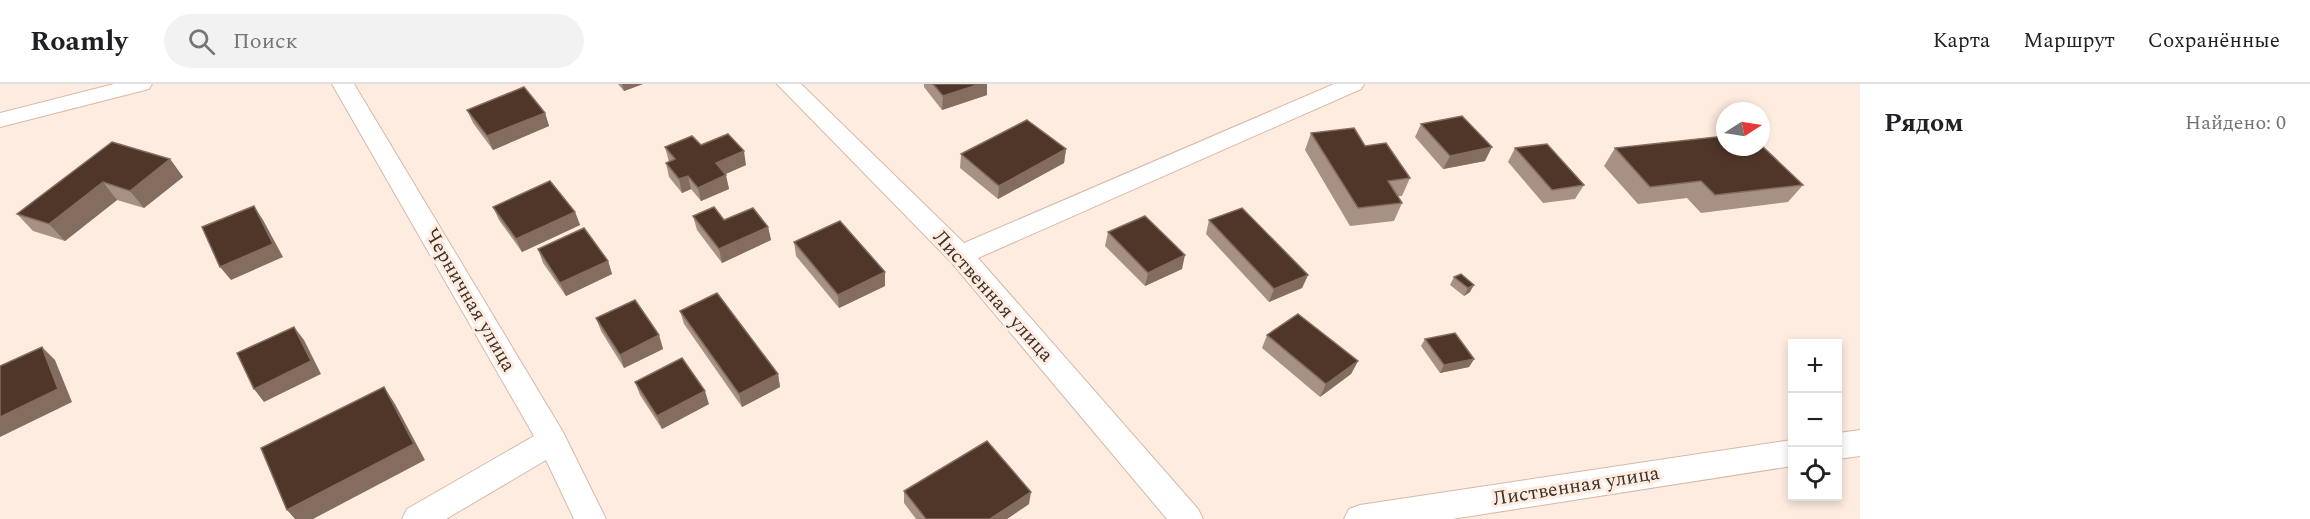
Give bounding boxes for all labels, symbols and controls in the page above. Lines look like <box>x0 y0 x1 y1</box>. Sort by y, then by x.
search box <box>164 14 584 68</box>
text: Roamly <box>30 20 128 63</box>
icon: search <box>185 25 218 58</box>
text: Поиск <box>233 25 298 58</box>
text: Карта <box>1933 25 1990 57</box>
text: Маршрут <box>2023 25 2115 57</box>
text: Сохранённые <box>2148 25 2280 57</box>
north arrow <box>1716 102 1770 156</box>
text: Рядом <box>1884 103 1964 143</box>
text: Найдено: 0 <box>2185 108 2286 138</box>
street label: Черничная улица <box>417 223 523 378</box>
street label: Лиственная улица <box>925 223 1061 369</box>
map controls <box>1788 339 1842 501</box>
button: + <box>1788 339 1842 393</box>
button: − <box>1788 393 1842 447</box>
button: locate <box>1788 447 1842 501</box>
street label: Лиственная улица <box>1490 458 1662 514</box>

